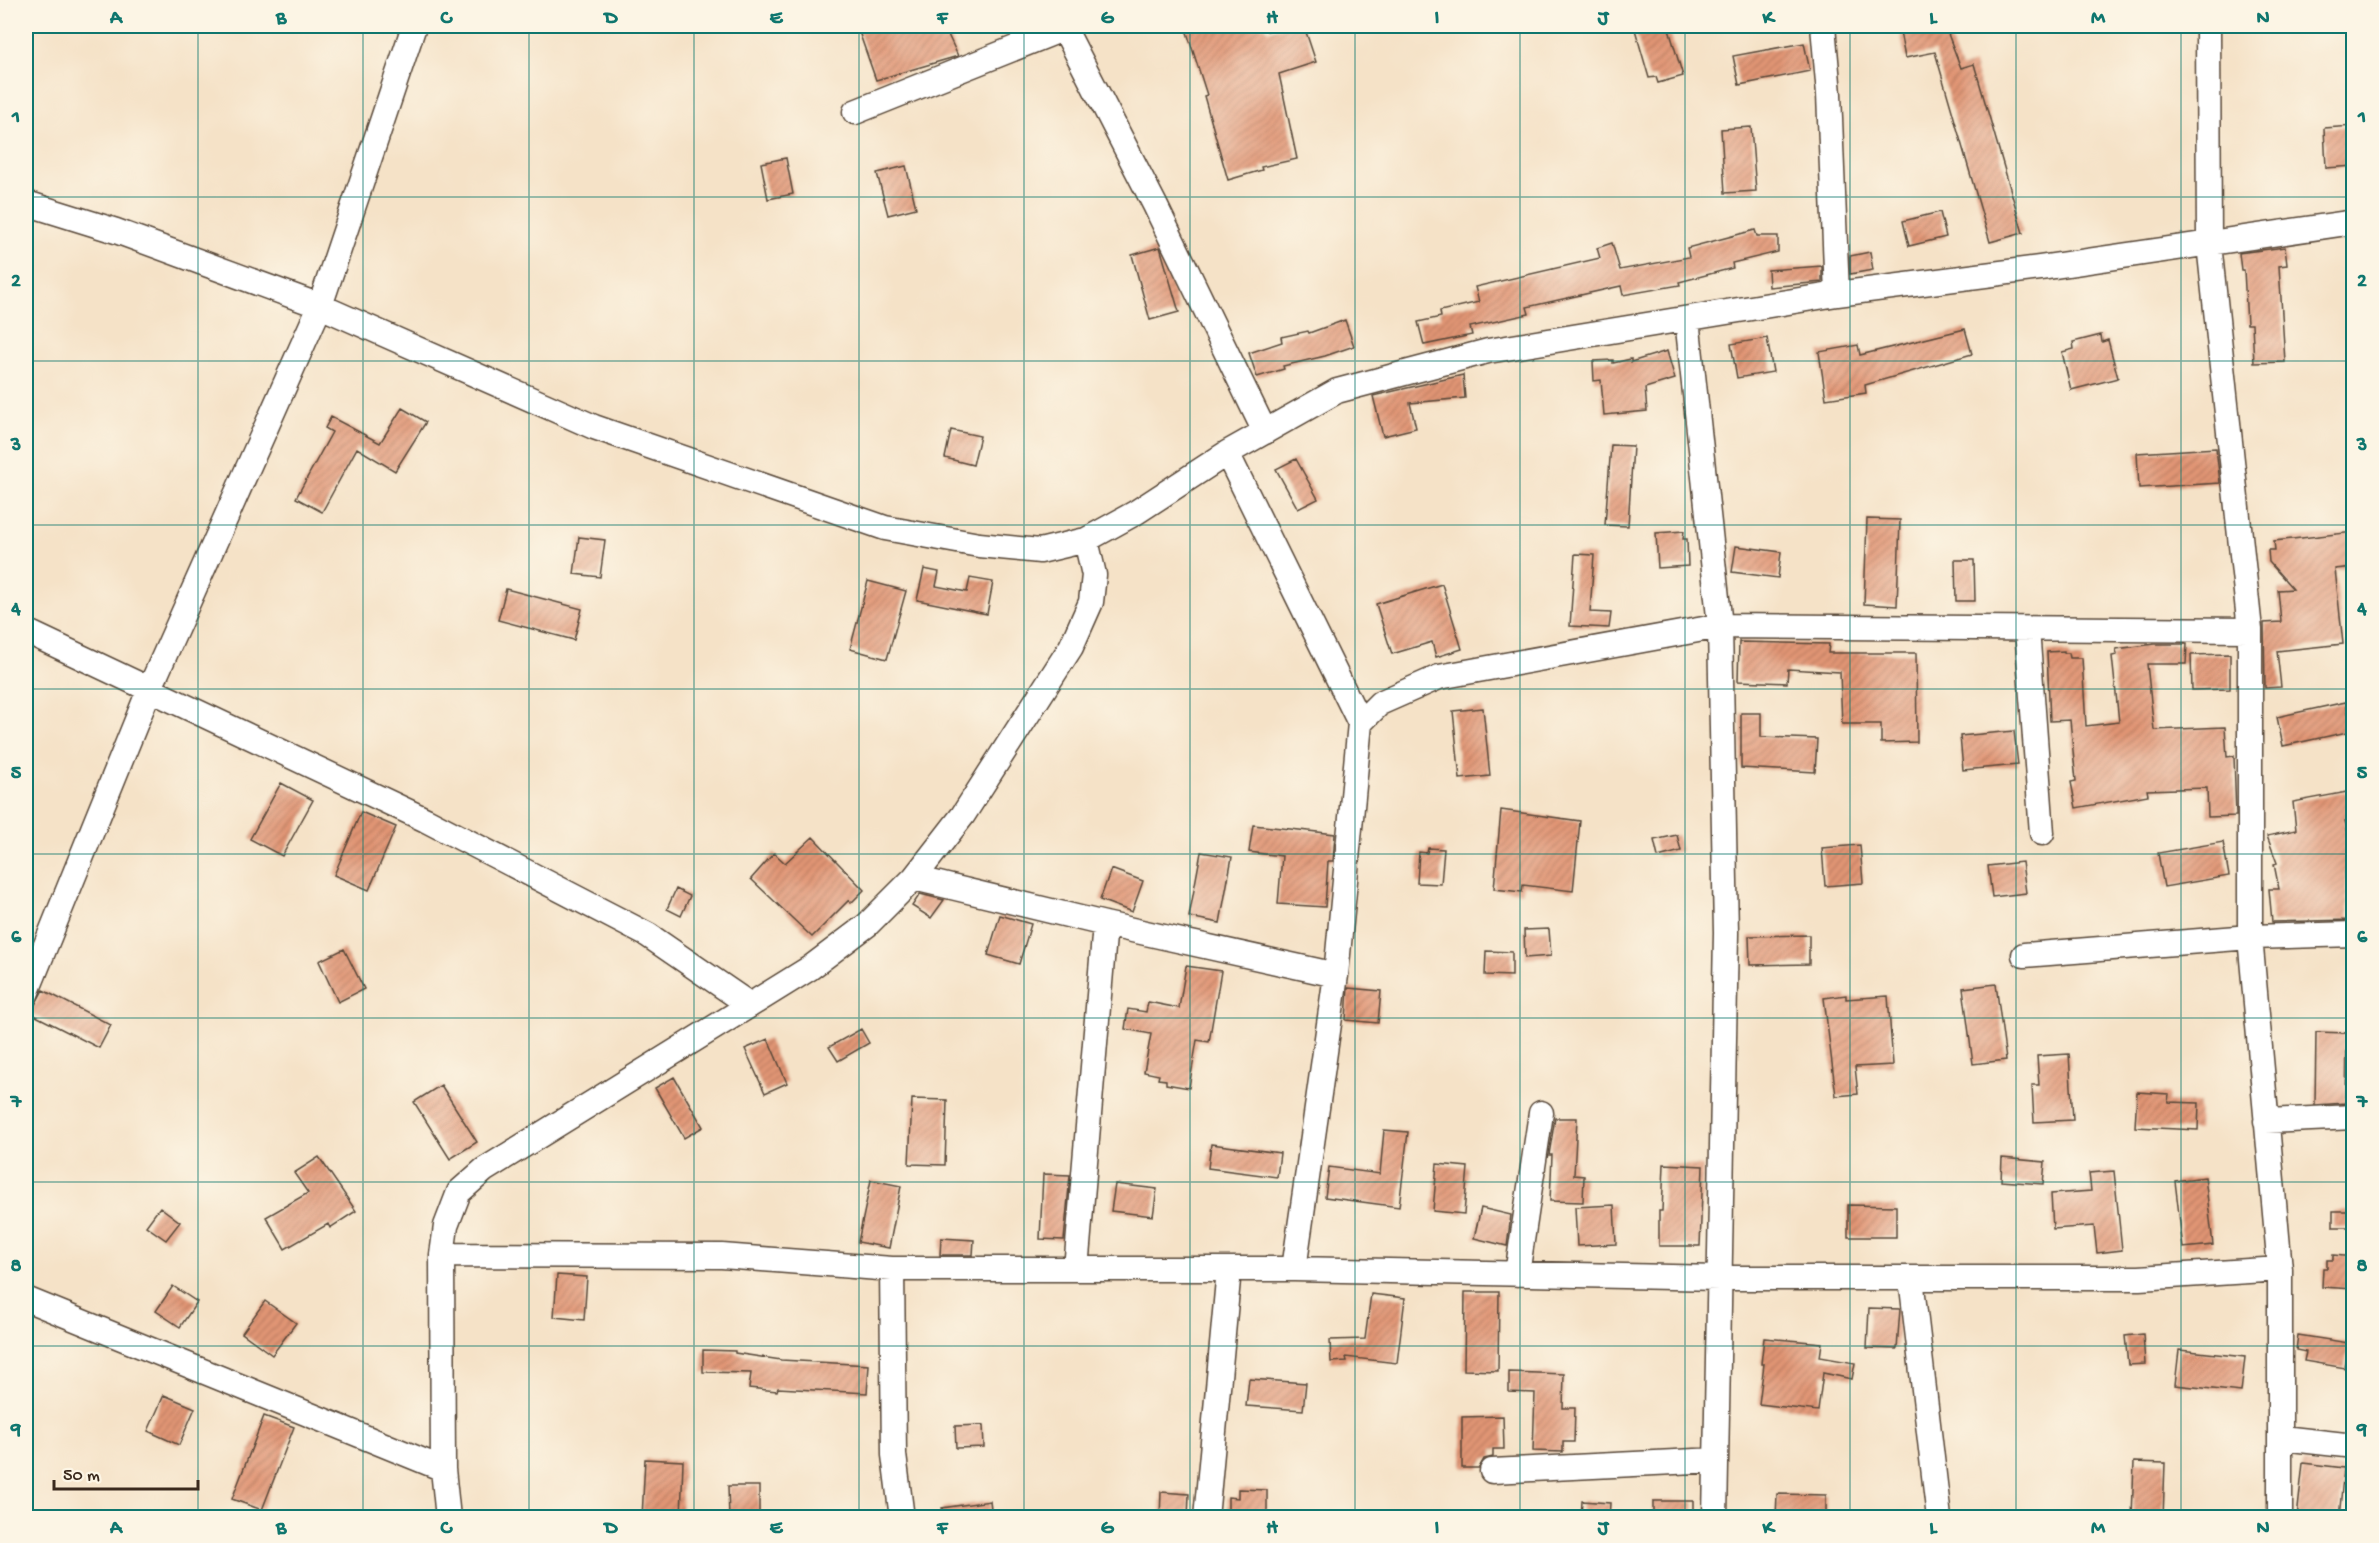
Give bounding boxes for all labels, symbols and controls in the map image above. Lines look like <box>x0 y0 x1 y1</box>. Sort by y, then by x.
text: A <box>109 8 124 31</box>
text: B <box>275 8 287 31</box>
text: C <box>440 8 454 31</box>
text: D <box>602 8 618 31</box>
text: E <box>770 8 784 31</box>
text: F <box>936 8 949 31</box>
text: G <box>1101 8 1115 31</box>
text: H <box>1266 8 1278 31</box>
text: I <box>1435 8 1440 31</box>
text: J <box>1597 8 1610 31</box>
text: K <box>1761 8 1776 31</box>
text: L <box>1929 8 1938 31</box>
text: M <box>2091 8 2106 31</box>
text: N <box>2256 8 2270 31</box>
text: 1 <box>11 107 20 130</box>
text: 1 <box>2357 107 2366 130</box>
text: 2 <box>11 271 21 294</box>
text: 2 <box>2357 271 2367 294</box>
text: 3 <box>10 435 21 458</box>
text: 3 <box>2356 435 2367 458</box>
text: 4 <box>10 599 21 622</box>
text: 4 <box>2356 599 2367 622</box>
text: 5 <box>11 763 22 786</box>
text: 5 <box>2357 763 2368 786</box>
text: 6 <box>11 927 22 950</box>
text: 6 <box>2357 927 2368 950</box>
text: 7 <box>10 1092 23 1115</box>
text: 7 <box>2356 1092 2369 1115</box>
text: 8 <box>11 1256 22 1279</box>
text: 8 <box>2357 1256 2368 1279</box>
text: 9 <box>10 1420 21 1443</box>
text: 9 <box>2356 1420 2367 1443</box>
scale bar <box>54 1453 198 1491</box>
text: 50 m <box>63 1466 100 1487</box>
text: A <box>109 1518 124 1541</box>
text: B <box>275 1518 287 1541</box>
text: C <box>440 1518 454 1541</box>
text: D <box>602 1518 618 1541</box>
text: E <box>770 1518 784 1541</box>
text: F <box>936 1518 949 1541</box>
text: G <box>1101 1518 1115 1541</box>
text: H <box>1266 1518 1278 1541</box>
text: I <box>1435 1518 1440 1541</box>
text: J <box>1597 1518 1610 1541</box>
text: K <box>1761 1518 1776 1541</box>
text: L <box>1929 1518 1938 1541</box>
text: M <box>2091 1518 2106 1541</box>
text: N <box>2256 1518 2270 1541</box>

